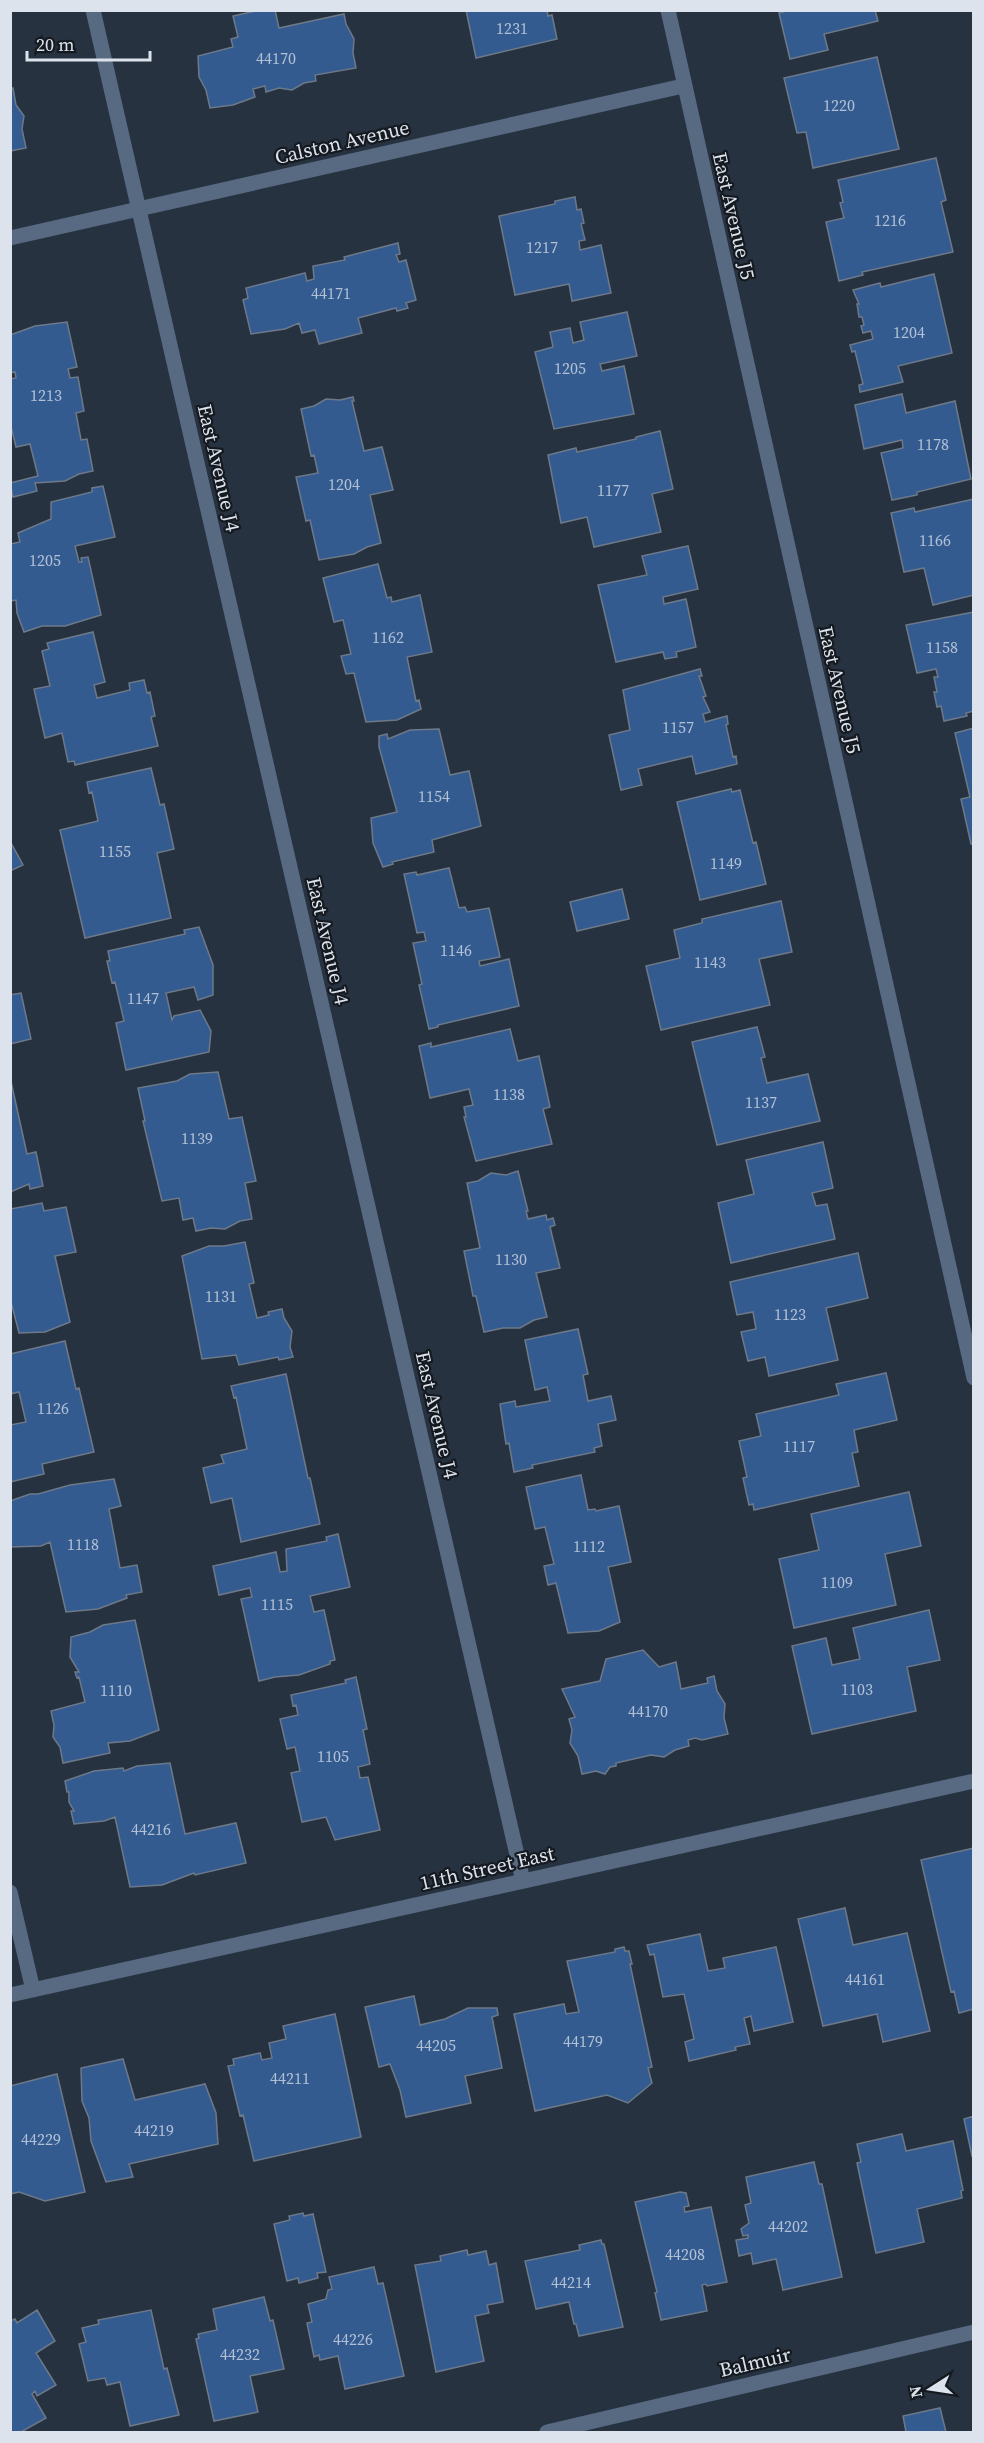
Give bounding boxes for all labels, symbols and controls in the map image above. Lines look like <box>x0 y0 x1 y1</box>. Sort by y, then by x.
house number: 1231 <box>496 17 528 39</box>
scale bar <box>27 24 150 62</box>
text: 20 m <box>36 32 74 57</box>
house number: 44170 <box>256 47 296 69</box>
house number: 1220 <box>823 94 855 116</box>
street label: Calston Avenue <box>272 113 412 171</box>
street label: East Avenue J5 <box>706 150 762 282</box>
house number: 1216 <box>874 209 906 231</box>
house number: 1217 <box>526 236 558 258</box>
house number: 44171 <box>311 282 351 304</box>
house number: 1204 <box>893 321 925 343</box>
house number: 1205 <box>554 357 586 379</box>
house number: 1213 <box>30 384 62 406</box>
street label: East Avenue J4 <box>191 402 247 534</box>
house number: 1178 <box>917 433 949 455</box>
house number: 1204 <box>328 473 360 495</box>
house number: 1177 <box>597 479 629 501</box>
house number: 1166 <box>919 529 951 551</box>
house number: 1205 <box>29 549 61 571</box>
street label: East Avenue J5 <box>812 624 868 756</box>
house number: 1162 <box>372 626 404 648</box>
house number: 1158 <box>926 636 958 658</box>
house number: 1157 <box>662 716 694 738</box>
house number: 1154 <box>418 785 450 807</box>
house number: 1155 <box>99 840 131 862</box>
house number: 1149 <box>710 852 742 874</box>
street label: East Avenue J4 <box>300 875 356 1007</box>
house number: 1146 <box>440 939 472 961</box>
house number: 1143 <box>694 951 726 973</box>
house number: 1147 <box>127 987 159 1009</box>
house number: 1138 <box>493 1083 525 1105</box>
house number: 1137 <box>745 1091 777 1113</box>
house number: 1139 <box>181 1127 213 1149</box>
house number: 1130 <box>495 1248 527 1270</box>
house number: 1131 <box>205 1285 237 1307</box>
house number: 1123 <box>774 1303 806 1325</box>
street label: East Avenue J4 <box>409 1349 465 1481</box>
house number: 1126 <box>37 1397 69 1419</box>
house number: 1117 <box>783 1435 815 1457</box>
house number: 1118 <box>67 1533 99 1555</box>
house number: 1112 <box>573 1535 605 1557</box>
house number: 1109 <box>821 1571 853 1593</box>
house number: 1115 <box>261 1593 293 1615</box>
house number: 1103 <box>841 1678 873 1700</box>
house number: 1110 <box>100 1679 132 1701</box>
house number: 44170 <box>628 1700 668 1722</box>
house number: 1105 <box>317 1745 349 1767</box>
house number: 44216 <box>131 1818 171 1840</box>
street label: 11th Street East <box>417 1839 557 1897</box>
house number: 44161 <box>845 1968 885 1990</box>
house number: 44179 <box>563 2030 603 2052</box>
house number: 44205 <box>416 2034 456 2056</box>
house number: 44211 <box>270 2067 310 2089</box>
house number: 44219 <box>134 2119 174 2141</box>
house number: 44229 <box>21 2128 61 2150</box>
house number: 44202 <box>768 2215 808 2237</box>
house number: 44208 <box>665 2243 705 2265</box>
house number: 44214 <box>551 2271 591 2293</box>
house number: 44226 <box>333 2328 373 2350</box>
street label: Balmuir <box>716 2340 794 2384</box>
house number: 44232 <box>220 2343 260 2365</box>
north arrow <box>900 2359 960 2419</box>
text: N <box>903 2384 927 2400</box>

